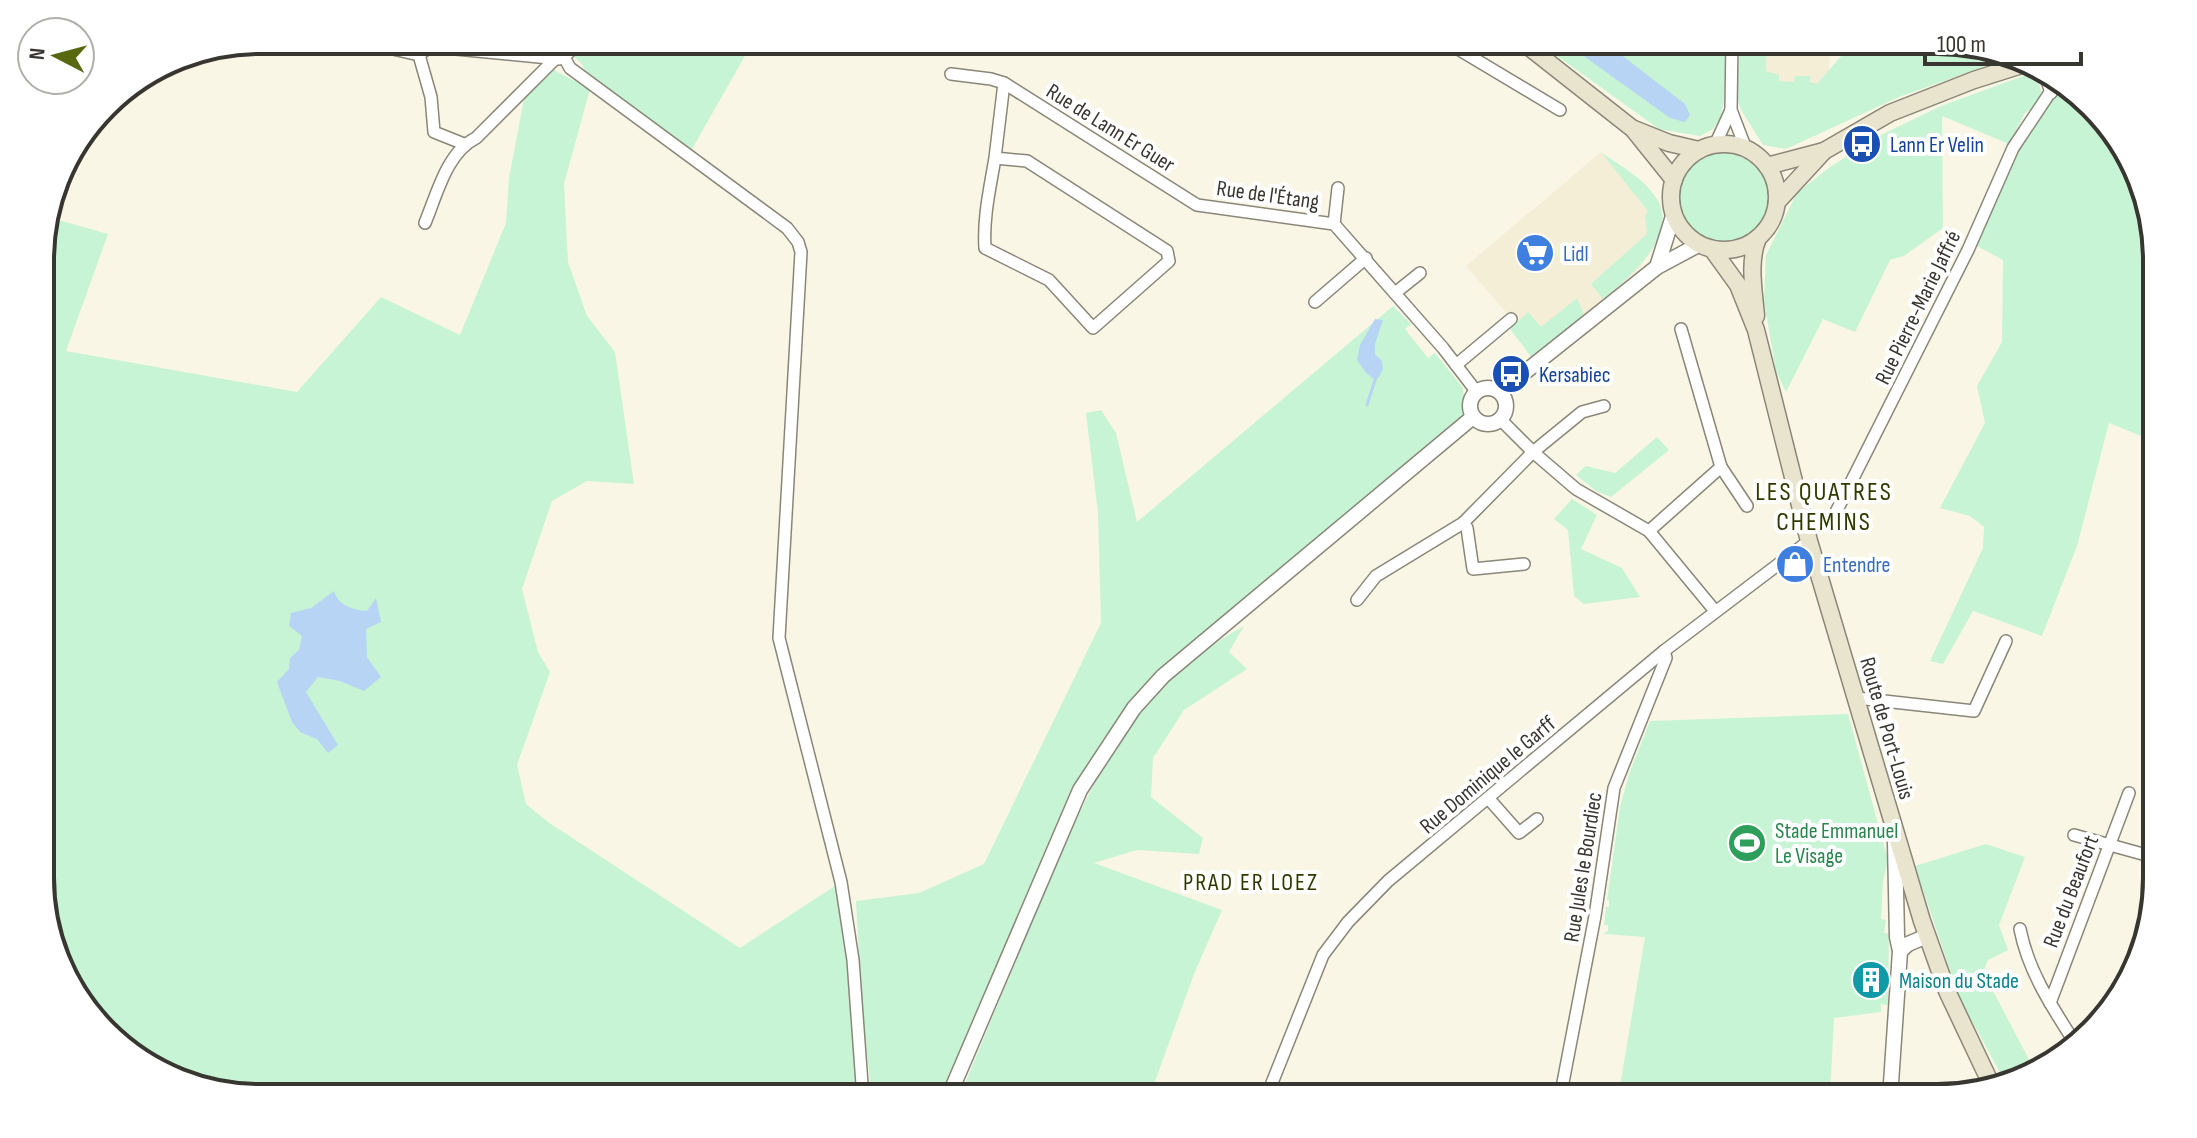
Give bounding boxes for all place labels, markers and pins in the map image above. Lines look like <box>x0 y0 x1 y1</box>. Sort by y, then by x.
bus stop icon: Lann Er Velin <box>1841 123 1883 165</box>
place label: Lann Er Velin <box>1890 132 1984 159</box>
supermarket icon: Lidl <box>1514 232 1556 274</box>
place label: Lidl <box>1563 241 1589 268</box>
bus stop icon: Kersabiec <box>1490 353 1532 395</box>
place label: Kersabiec <box>1539 362 1611 389</box>
shop icon: Entendre <box>1774 543 1816 585</box>
place label: Entendre <box>1823 552 1890 579</box>
place label: Stade Emmanuel Le Visage <box>1775 818 1898 870</box>
sports icon: Stade Emmanuel Le Visage <box>1726 822 1768 864</box>
building icon: Maison du Stade <box>1850 959 1892 1001</box>
place label: Maison du Stade <box>1899 968 2019 995</box>

